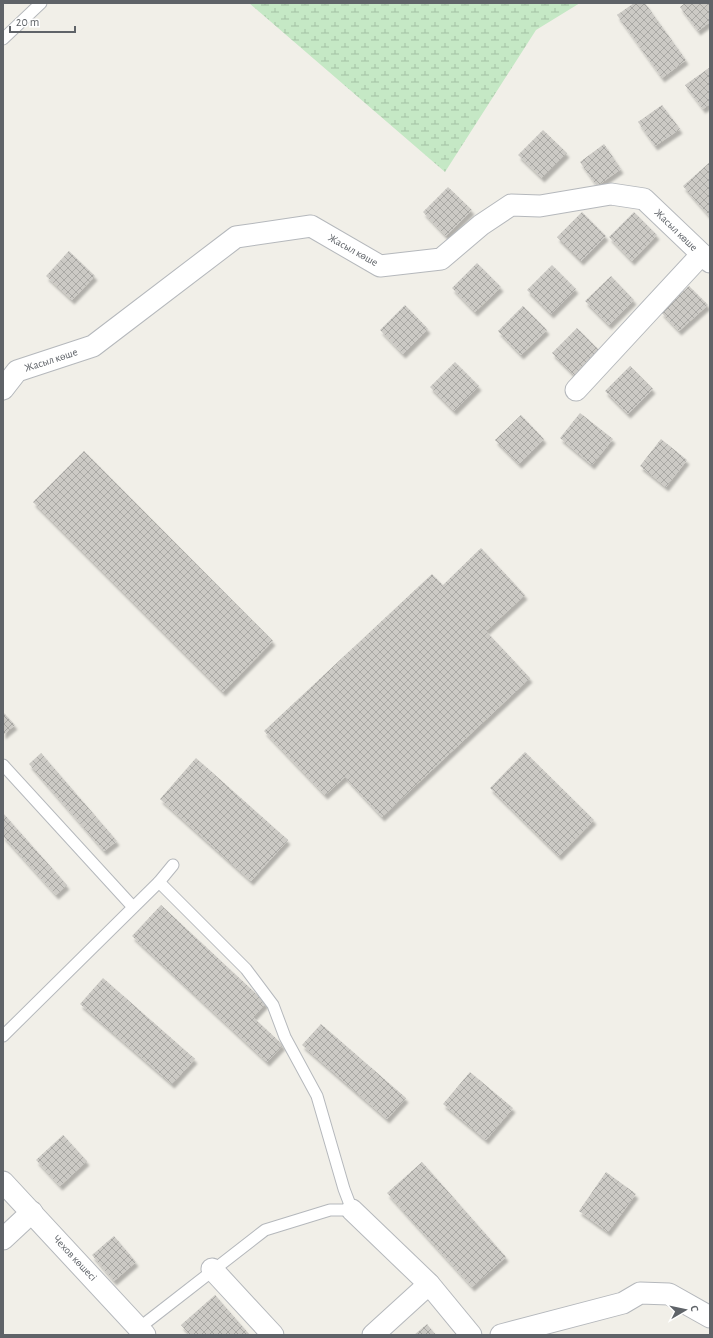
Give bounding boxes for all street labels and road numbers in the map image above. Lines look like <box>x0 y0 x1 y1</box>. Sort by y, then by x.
street label: Жасыл көше <box>652 207 700 253</box>
street label: Жасыл көше <box>326 232 380 268</box>
street label: Жасыл көше <box>23 346 79 374</box>
street label: Чехов көшесі <box>51 1233 99 1283</box>

